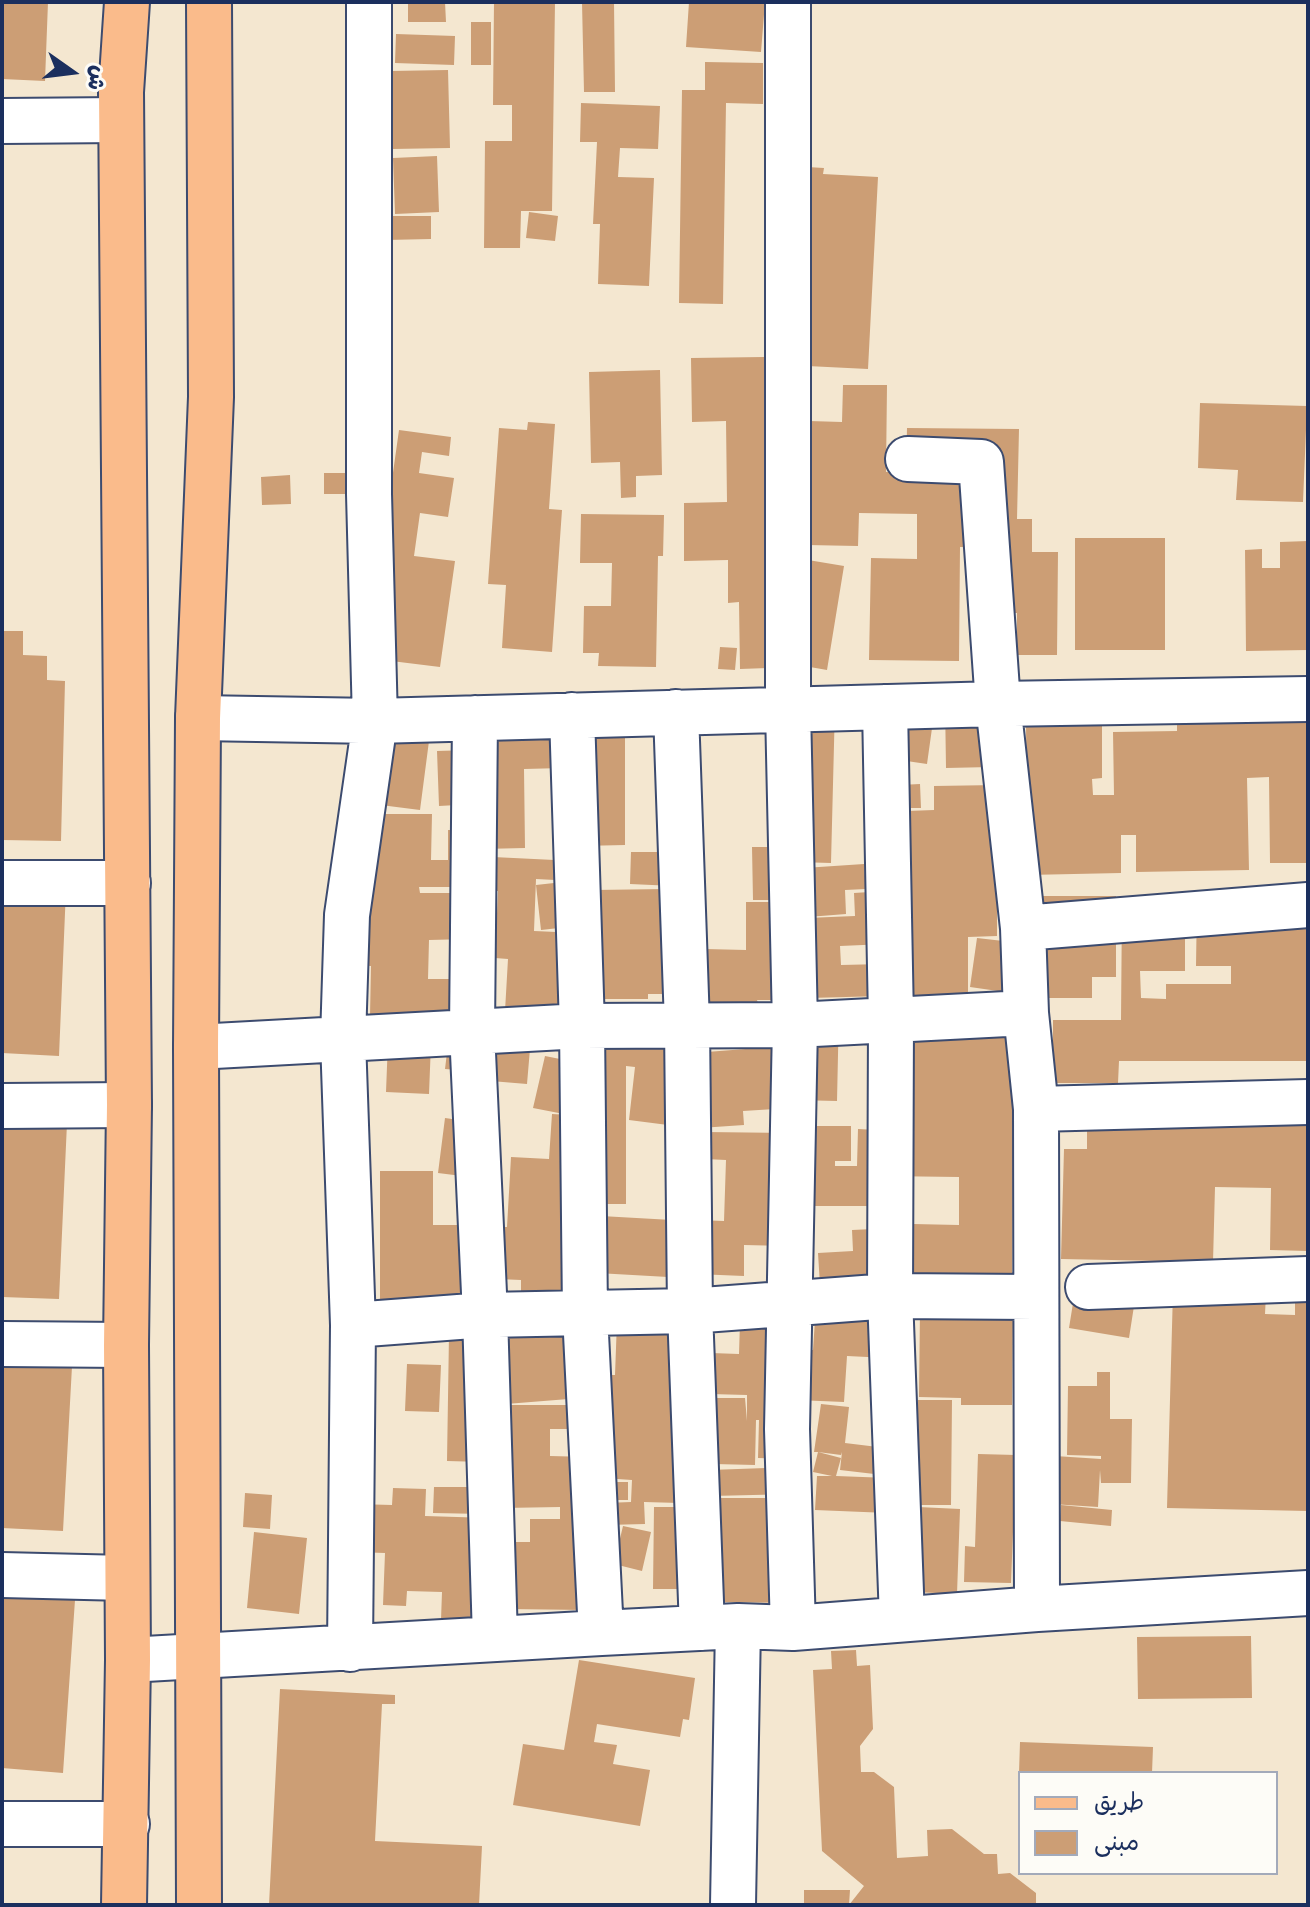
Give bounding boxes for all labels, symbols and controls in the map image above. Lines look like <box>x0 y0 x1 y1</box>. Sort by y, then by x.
north arrow <box>32 32 112 112</box>
text: ش <box>77 62 114 93</box>
legend <box>1018 1771 1278 1875</box>
text: طريق <box>1094 1787 1144 1822</box>
text: مبنى <box>1094 1827 1139 1862</box>

